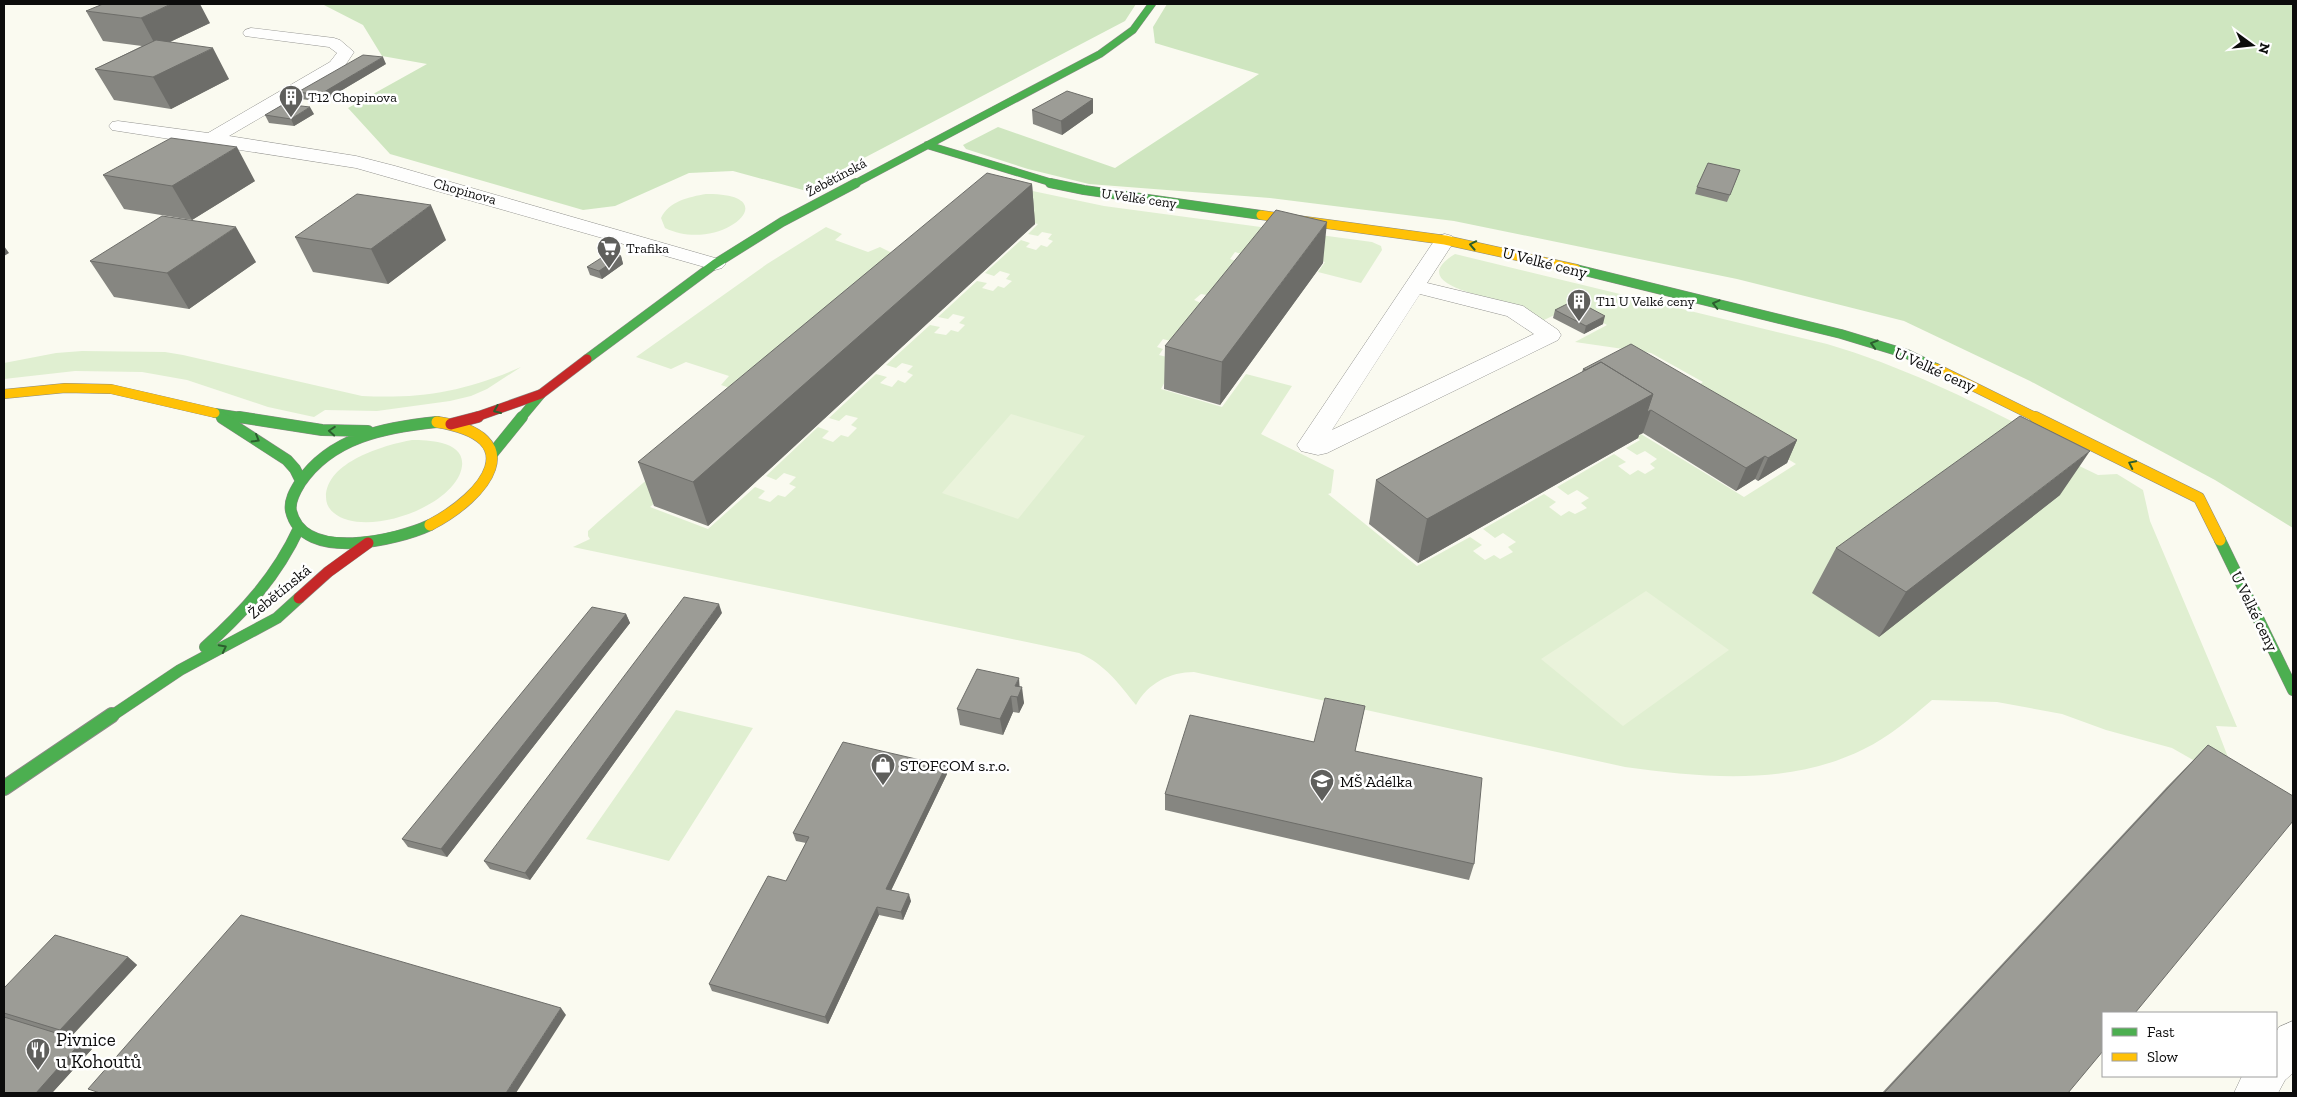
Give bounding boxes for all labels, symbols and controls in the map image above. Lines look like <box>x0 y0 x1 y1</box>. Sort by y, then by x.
north arrow <box>2227 20 2277 70</box>
text: N <box>2254 41 2274 56</box>
building icon: T12 Chopinova <box>278 84 304 118</box>
place label: T12 Chopinova <box>308 89 397 106</box>
street label: Žebětínská <box>803 154 870 200</box>
street label: Chopinova <box>431 174 498 209</box>
street label: U Velké ceny <box>1100 185 1179 212</box>
supermarket icon: Trafika <box>596 235 622 269</box>
place label: Trafika <box>626 240 669 257</box>
one-way arrow <box>1469 241 1478 251</box>
street label: U Velké ceny <box>1500 243 1590 282</box>
building icon: T11 U Velké ceny <box>1566 288 1592 322</box>
place label: T11 U Velké ceny <box>1596 293 1695 310</box>
one-way arrow <box>1712 299 1721 310</box>
one-way arrow <box>1870 339 1878 349</box>
street label: U Velké ceny <box>1891 343 1979 396</box>
one-way arrow <box>493 404 502 415</box>
one-way arrow <box>328 426 336 437</box>
one-way arrow <box>251 432 260 442</box>
one-way arrow <box>2128 460 2137 470</box>
street label: Žebětínská <box>244 560 315 623</box>
street label: U Velké ceny <box>2227 568 2282 655</box>
one-way arrow <box>218 644 227 654</box>
shop icon: STOFCOM s.r.o. <box>870 752 896 786</box>
place label: STOFCOM s.r.o. <box>900 756 1010 775</box>
school or university icon: MŠ Adélka <box>1309 768 1335 802</box>
place label: MŠ Adélka <box>1340 772 1413 791</box>
legend <box>2102 1012 2277 1077</box>
text: Fast <box>2147 1023 2175 1041</box>
place label: Pivnice u Kohoutů <box>56 1028 142 1073</box>
restaurant icon: Pivnice u Kohoutů <box>25 1037 51 1071</box>
text: Slow <box>2147 1048 2179 1066</box>

